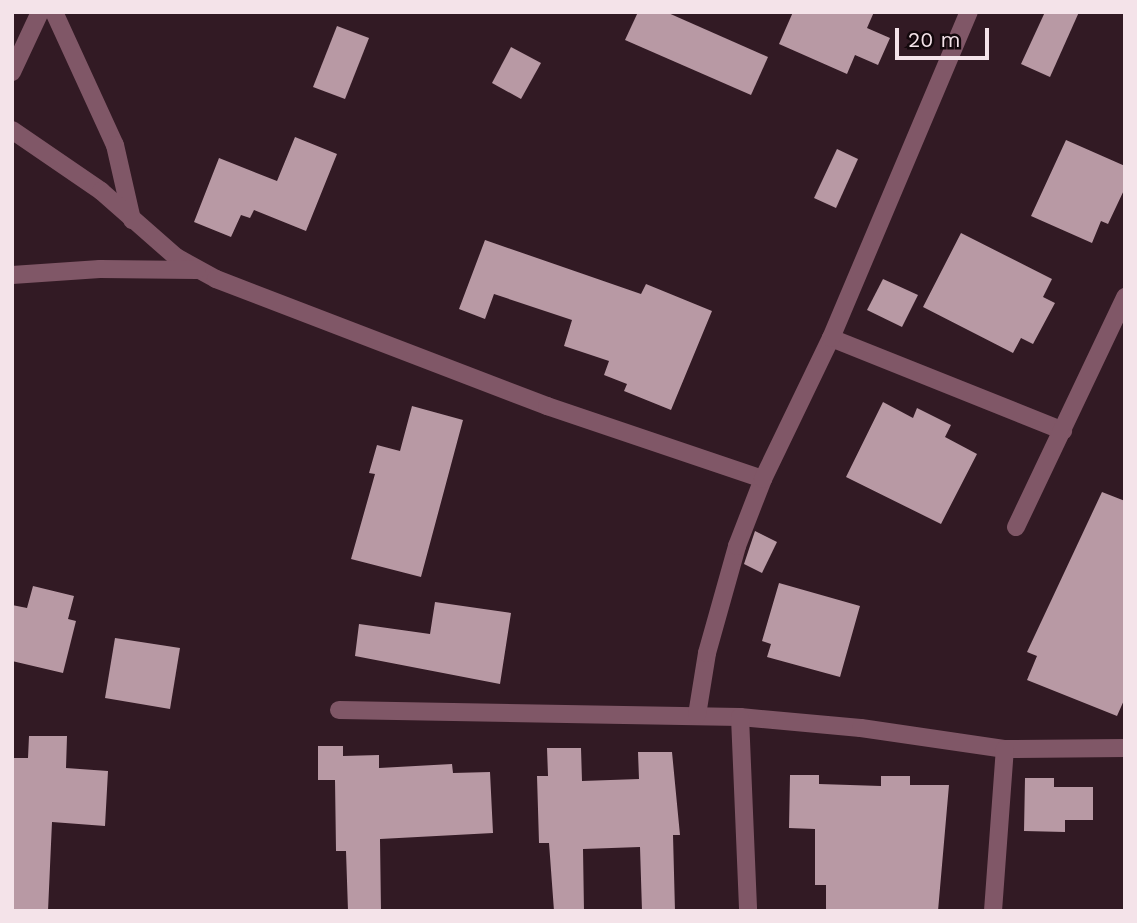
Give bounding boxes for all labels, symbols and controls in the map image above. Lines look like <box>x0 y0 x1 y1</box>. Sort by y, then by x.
scale bar <box>899 14 993 58</box>
text: 20 m <box>908 27 960 52</box>

